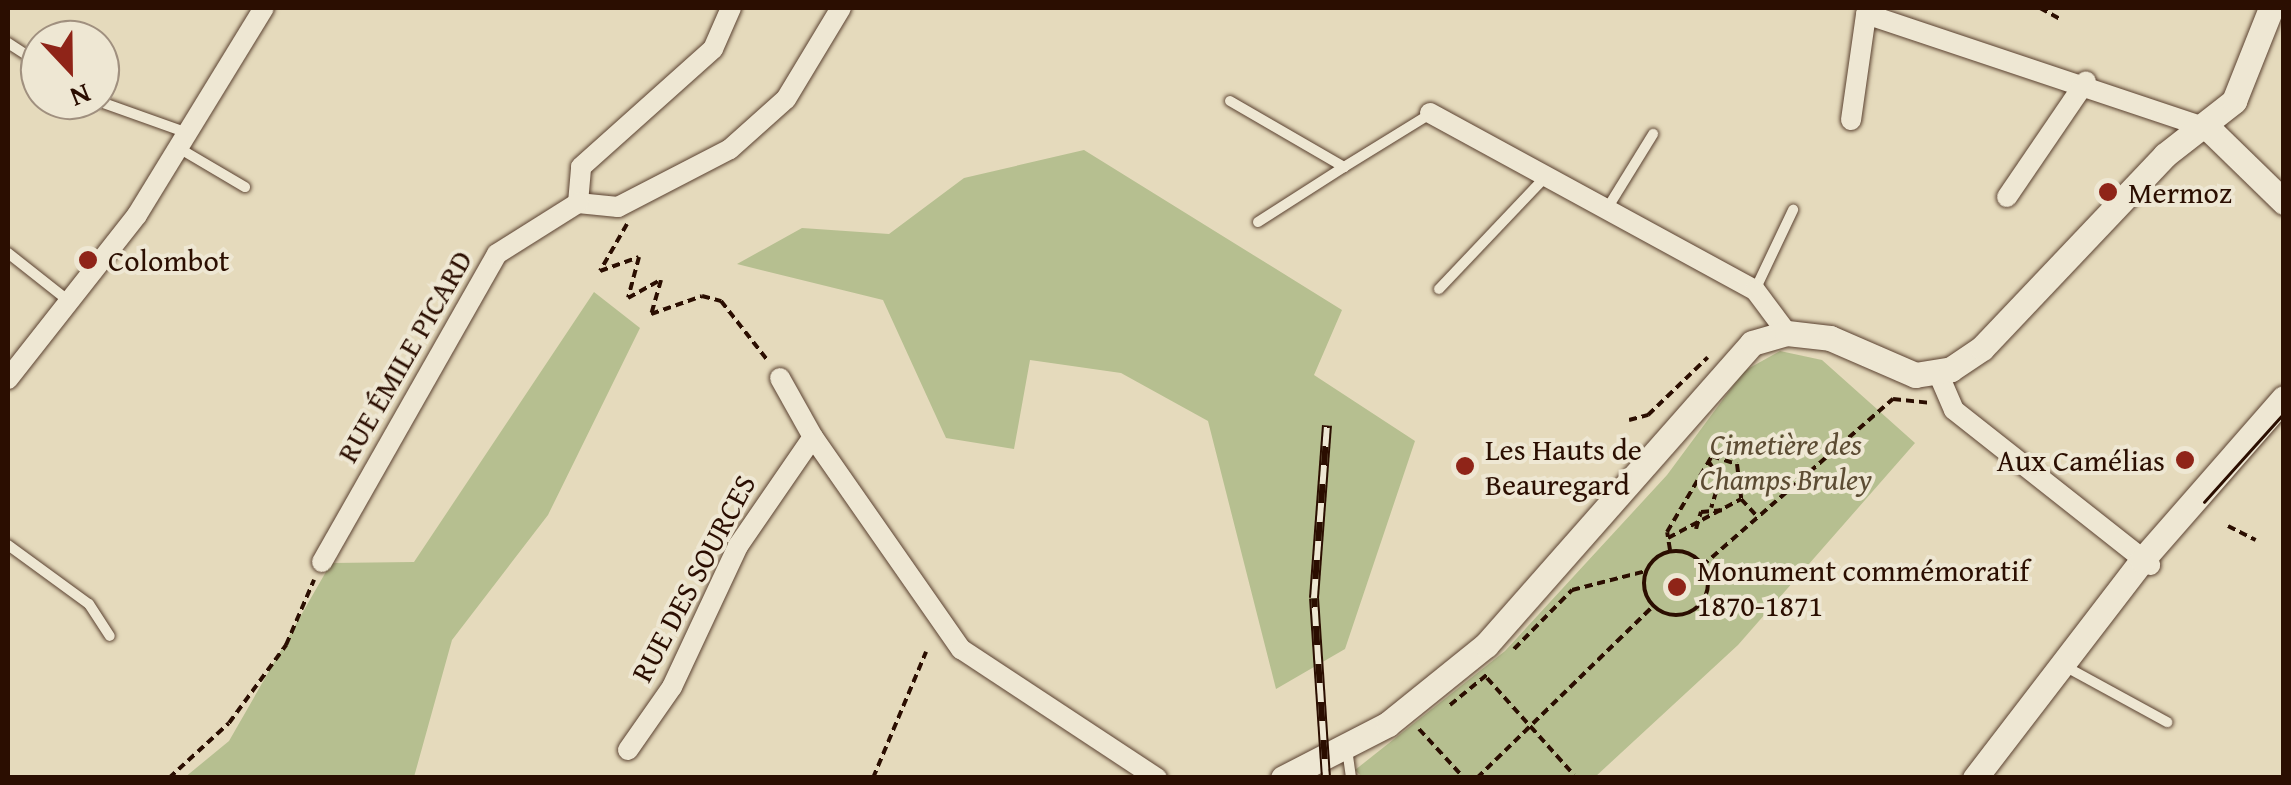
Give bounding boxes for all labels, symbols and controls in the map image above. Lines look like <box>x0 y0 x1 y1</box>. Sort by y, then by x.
north arrow <box>20 20 120 120</box>
text: N <box>64 74 97 119</box>
place label: Mermoz <box>2128 174 2232 210</box>
marker: Mermoz <box>2097 181 2119 203</box>
place label: Colombot <box>108 242 229 278</box>
street label: RUE ÉMILE PICARD <box>329 244 479 468</box>
marker: Colombot <box>77 249 99 271</box>
park label: Cimetière des Champs Bruley <box>1700 426 1872 496</box>
place label: Les Hauts de Beauregard <box>1485 431 1642 502</box>
place label: Aux Camélias <box>1997 442 2165 478</box>
marker: Aux Camélias <box>2174 449 2196 471</box>
marker: Les Hauts de Beauregard <box>1454 455 1476 477</box>
street label: RUE DES SOURCES <box>623 468 763 688</box>
place label: Monument commémoratif 1870-1871 <box>1697 552 2029 622</box>
marker: Monument commémoratif 1870-1871 <box>1666 576 1688 598</box>

